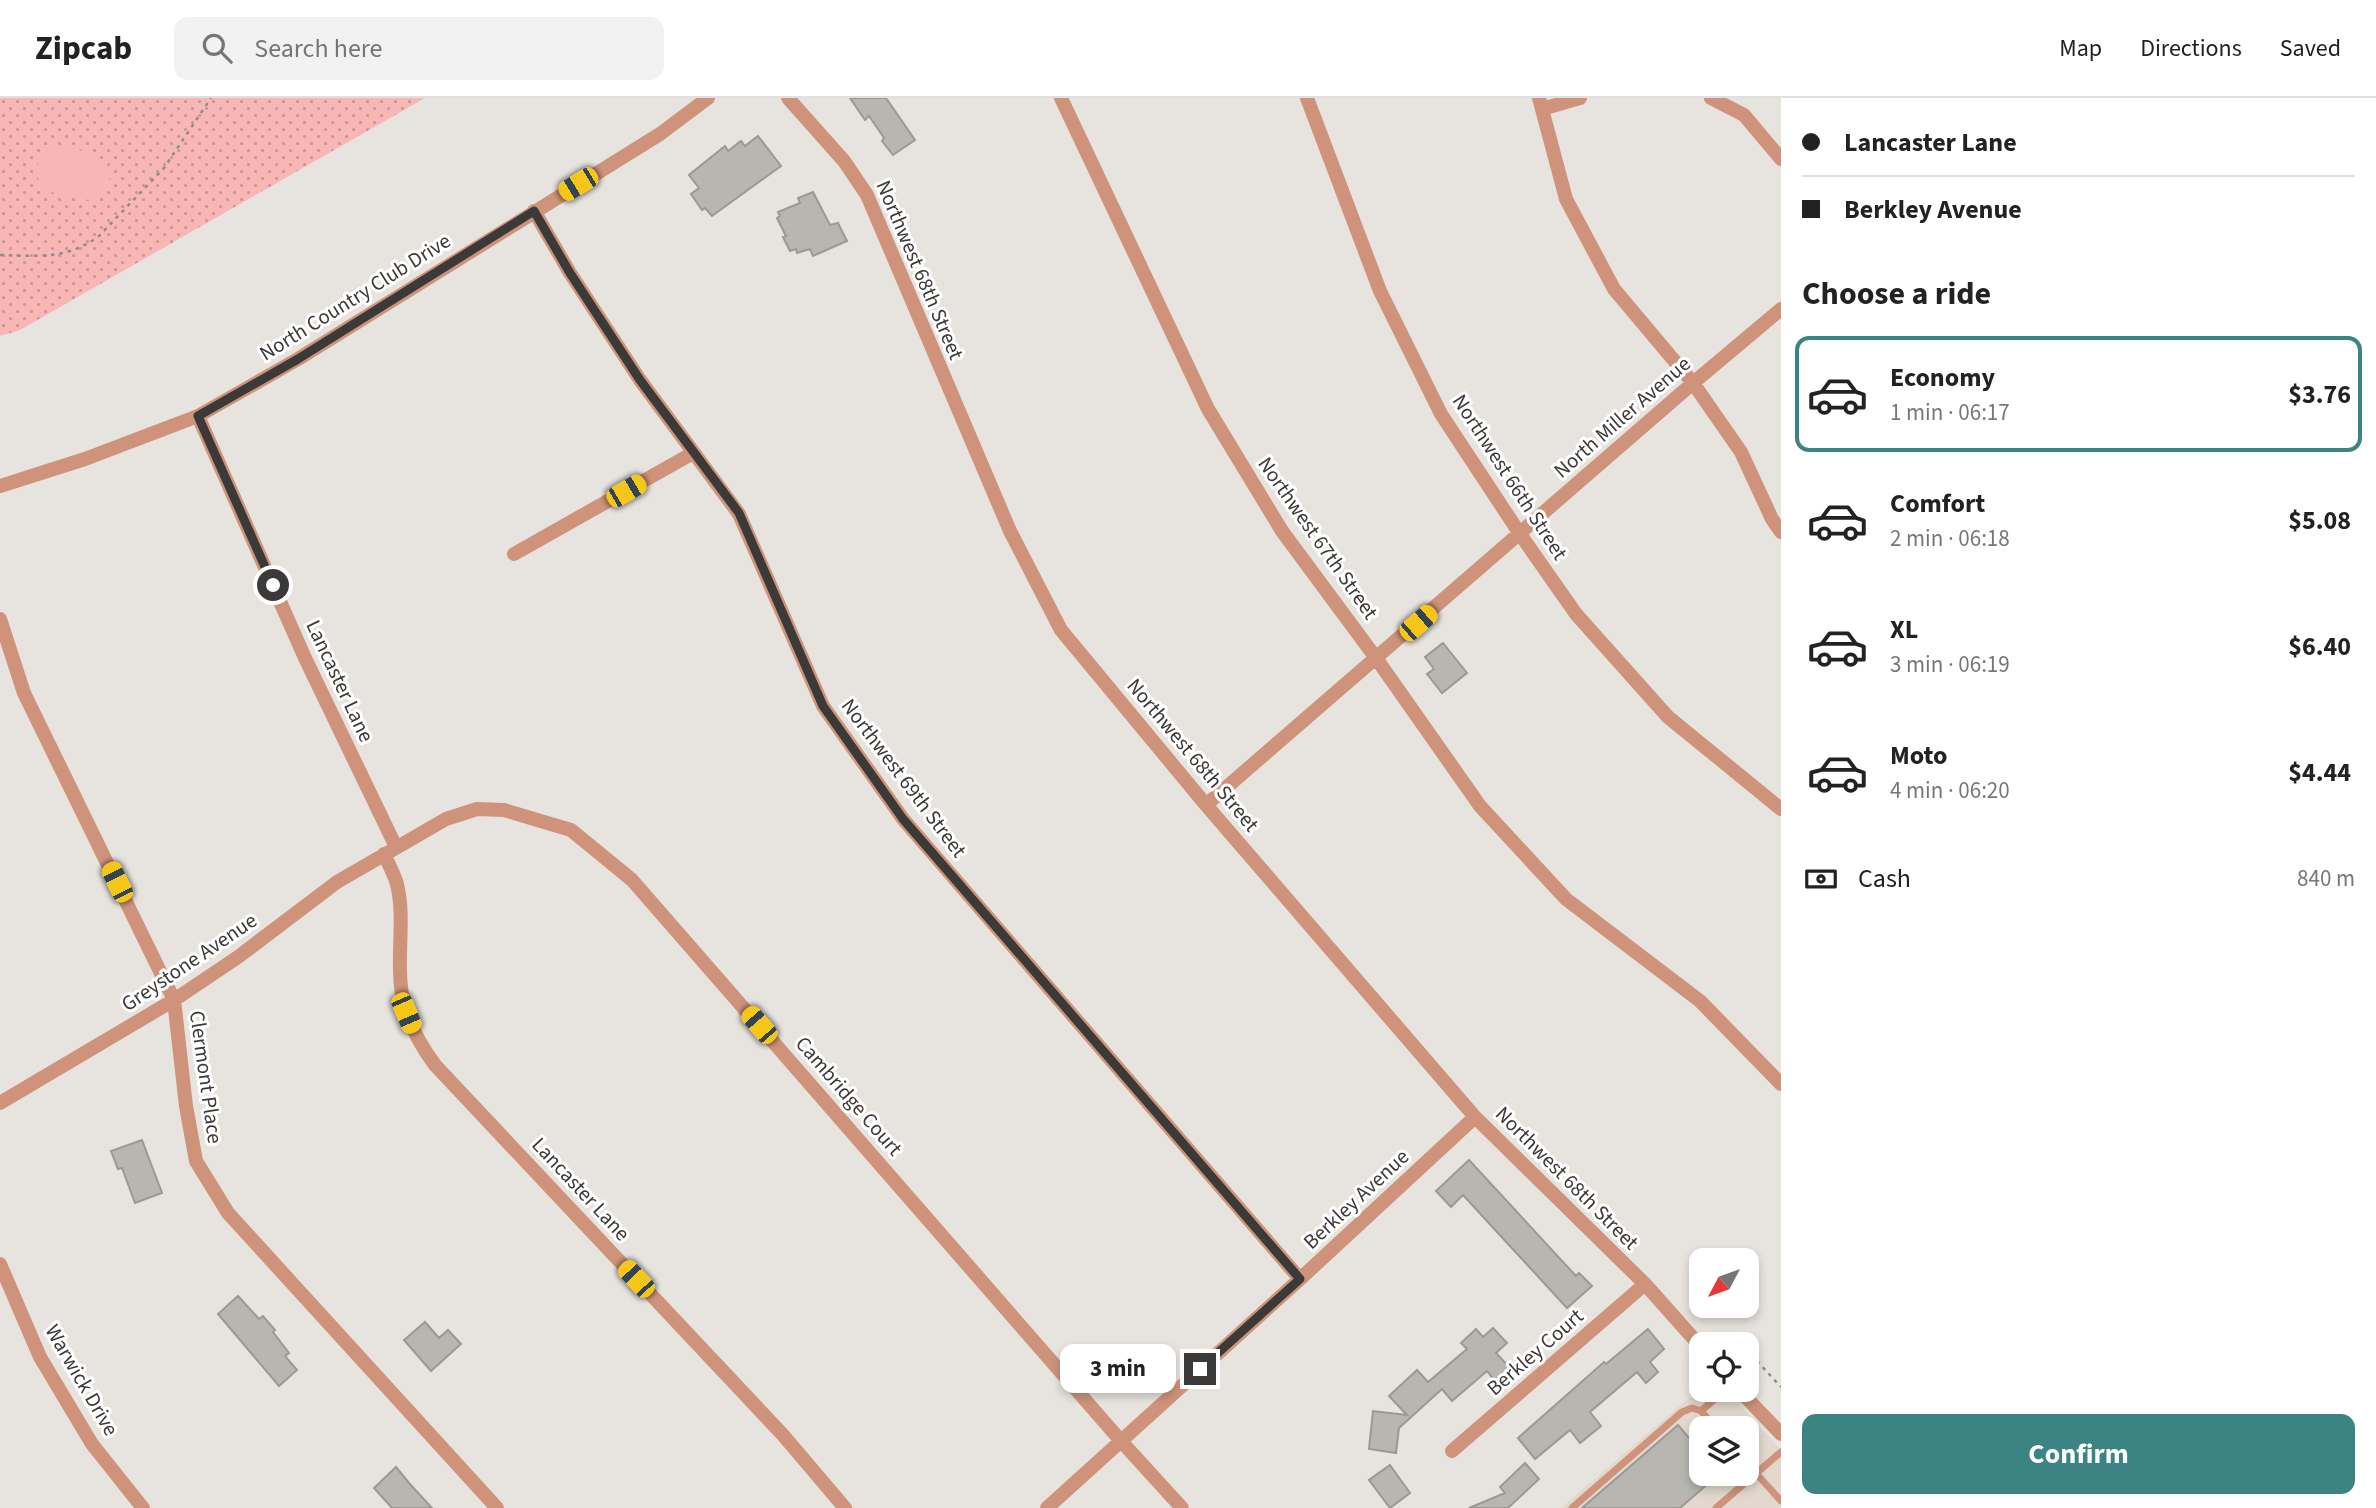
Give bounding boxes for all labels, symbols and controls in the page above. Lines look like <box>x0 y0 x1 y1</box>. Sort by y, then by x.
search box <box>174 17 664 80</box>
text: Zipcab <box>35 25 132 72</box>
icon: search <box>198 29 236 67</box>
text: Search here <box>254 30 382 67</box>
text: Map <box>2059 31 2102 66</box>
text: Directions <box>2140 31 2242 66</box>
text: Saved <box>2280 31 2341 66</box>
text: Lancaster Lane <box>1844 124 2017 161</box>
car <box>555 164 602 204</box>
street label: Northwest 68th Street <box>869 176 971 364</box>
text: Berkley Avenue <box>1844 191 2022 228</box>
street label: North Country Club Drive <box>254 226 456 368</box>
text: Choose a ride <box>1802 271 1991 317</box>
street label: North Miller Avenue <box>1547 349 1697 485</box>
text: Economy <box>1890 359 1995 396</box>
icon: car <box>1806 363 1869 426</box>
text: $3.76 <box>2288 376 2351 413</box>
street label: Northwest 66th Street <box>1445 388 1575 566</box>
text: 1 min · 06:17 <box>1890 396 2010 429</box>
street label: Northwest 67th Street <box>1251 451 1385 625</box>
car <box>603 471 650 511</box>
text: Comfort <box>1890 485 1985 522</box>
icon: car <box>1806 489 1869 552</box>
text: $5.08 <box>2288 502 2351 539</box>
text: 2 min · 06:18 <box>1890 522 2010 555</box>
route start <box>257 569 289 601</box>
car <box>1396 601 1441 645</box>
text: XL <box>1890 611 1918 648</box>
street label: Lancaster Lane <box>299 615 381 747</box>
icon: car <box>1806 615 1869 678</box>
text: $6.40 <box>2288 628 2351 665</box>
text: 3 min · 06:19 <box>1890 648 2010 681</box>
street label: Northwest 68th Street <box>1120 672 1266 838</box>
street label: Northwest 69th Street <box>834 692 974 864</box>
text: Moto <box>1890 737 1947 774</box>
icon: car <box>1806 741 1869 804</box>
text: $4.44 <box>2288 754 2351 791</box>
text: 4 min · 06:20 <box>1890 774 2010 807</box>
car <box>99 859 136 905</box>
icon: cash <box>1802 860 1840 898</box>
text: Cash <box>1858 860 1911 897</box>
text: 840 m <box>2297 862 2355 895</box>
street label: Greystone Avenue <box>115 905 263 1019</box>
car <box>389 990 424 1036</box>
car <box>738 1002 781 1048</box>
street label: Clermont Place <box>182 1009 230 1145</box>
street label: Cambridge Court <box>789 1030 909 1162</box>
street label: Northwest 68th Street <box>1488 1099 1646 1257</box>
street label: Lancaster Lane <box>525 1130 637 1248</box>
street label: Berkley Avenue <box>1296 1142 1416 1256</box>
north arrow <box>1689 1248 1759 1318</box>
map controls <box>1689 1248 1759 1486</box>
car <box>614 1256 659 1302</box>
street label: Berkley Court <box>1480 1301 1590 1403</box>
street label: Warwick Drive <box>38 1319 126 1441</box>
button: locate <box>1689 1332 1759 1402</box>
callout: 3 min <box>1060 1344 1176 1394</box>
text: 3 min <box>1090 1352 1146 1385</box>
route end <box>1184 1353 1216 1385</box>
button: Confirm <box>1802 1414 2355 1494</box>
button: layers <box>1689 1416 1759 1486</box>

